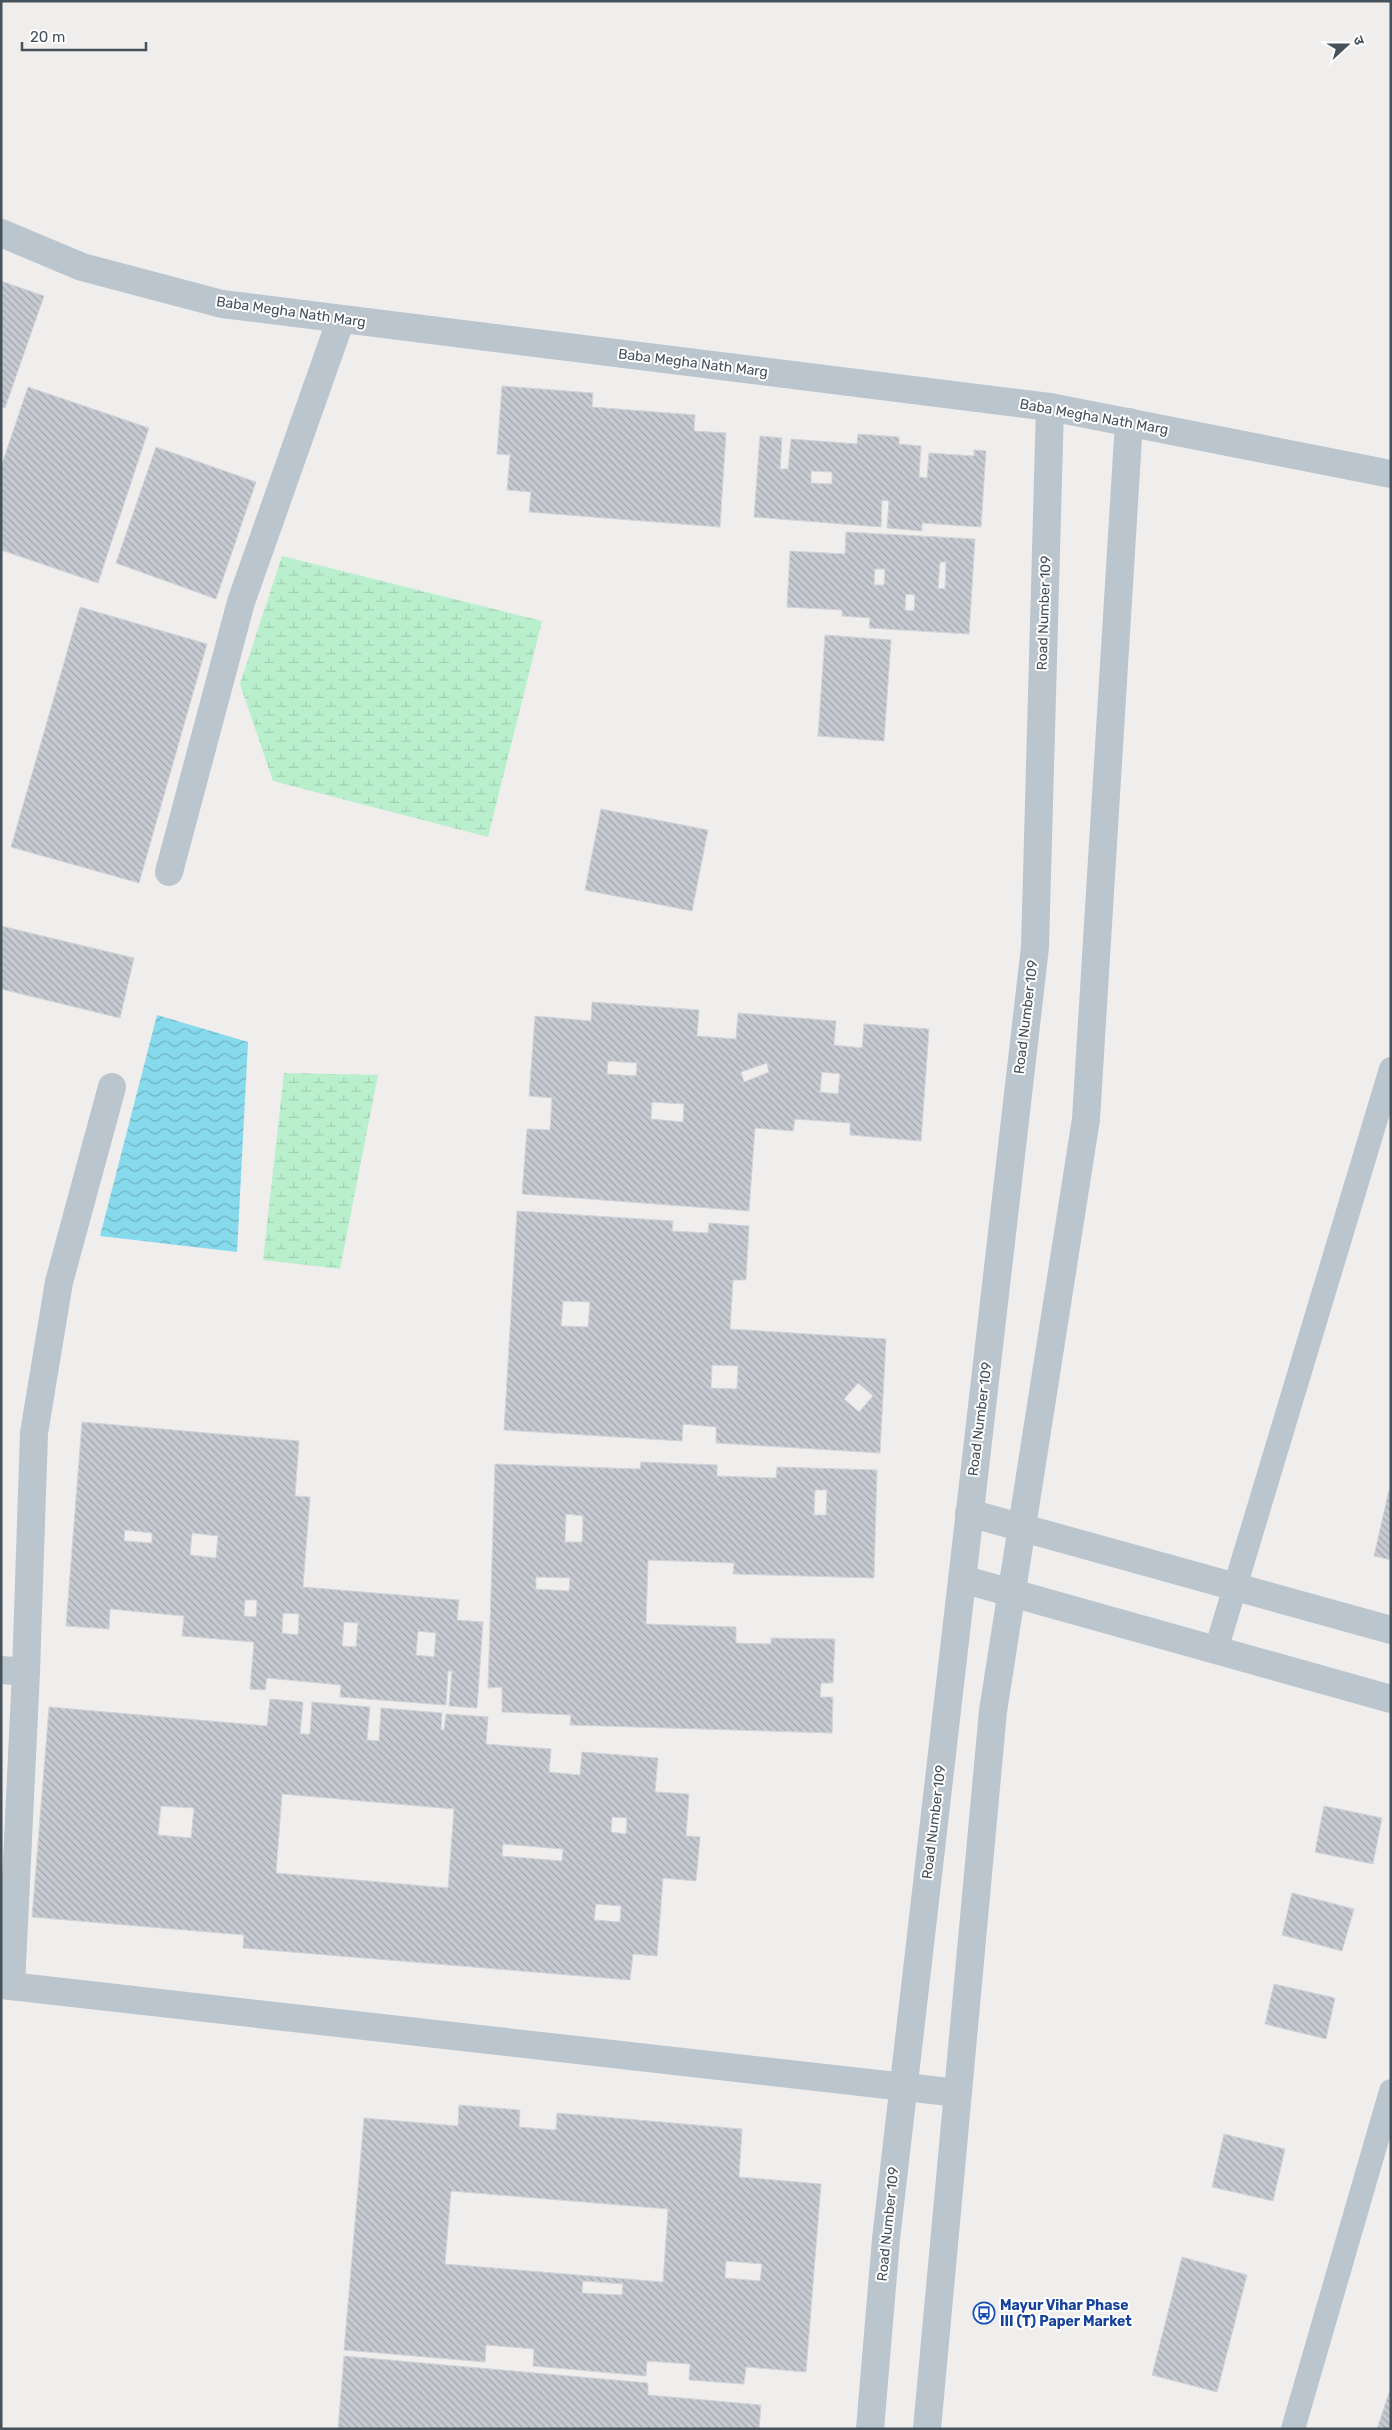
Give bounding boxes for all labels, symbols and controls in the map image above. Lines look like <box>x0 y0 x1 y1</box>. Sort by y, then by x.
scale bar <box>22 20 146 52</box>
north arrow <box>1322 20 1372 70</box>
text: 20 m <box>30 28 65 46</box>
text: उ <box>1349 34 1368 48</box>
street label: Baba Megha Nath Marg <box>215 293 367 331</box>
street label: Baba Megha Nath Marg <box>617 345 769 381</box>
street label: Baba Megha Nath Marg <box>1018 396 1170 438</box>
street label: Road Number 109 <box>1033 555 1055 671</box>
street label: Road Number 109 <box>1011 959 1041 1075</box>
street label: Road Number 109 <box>965 1361 995 1477</box>
street label: Road Number 109 <box>919 1764 949 1880</box>
street label: Road Number 109 <box>874 2166 902 2282</box>
place label: Mayur Vihar Phase III (T) Paper Market <box>1000 2297 1132 2330</box>
bus stop icon: Mayur Vihar Phase III (T) Paper Market <box>972 2301 996 2325</box>

